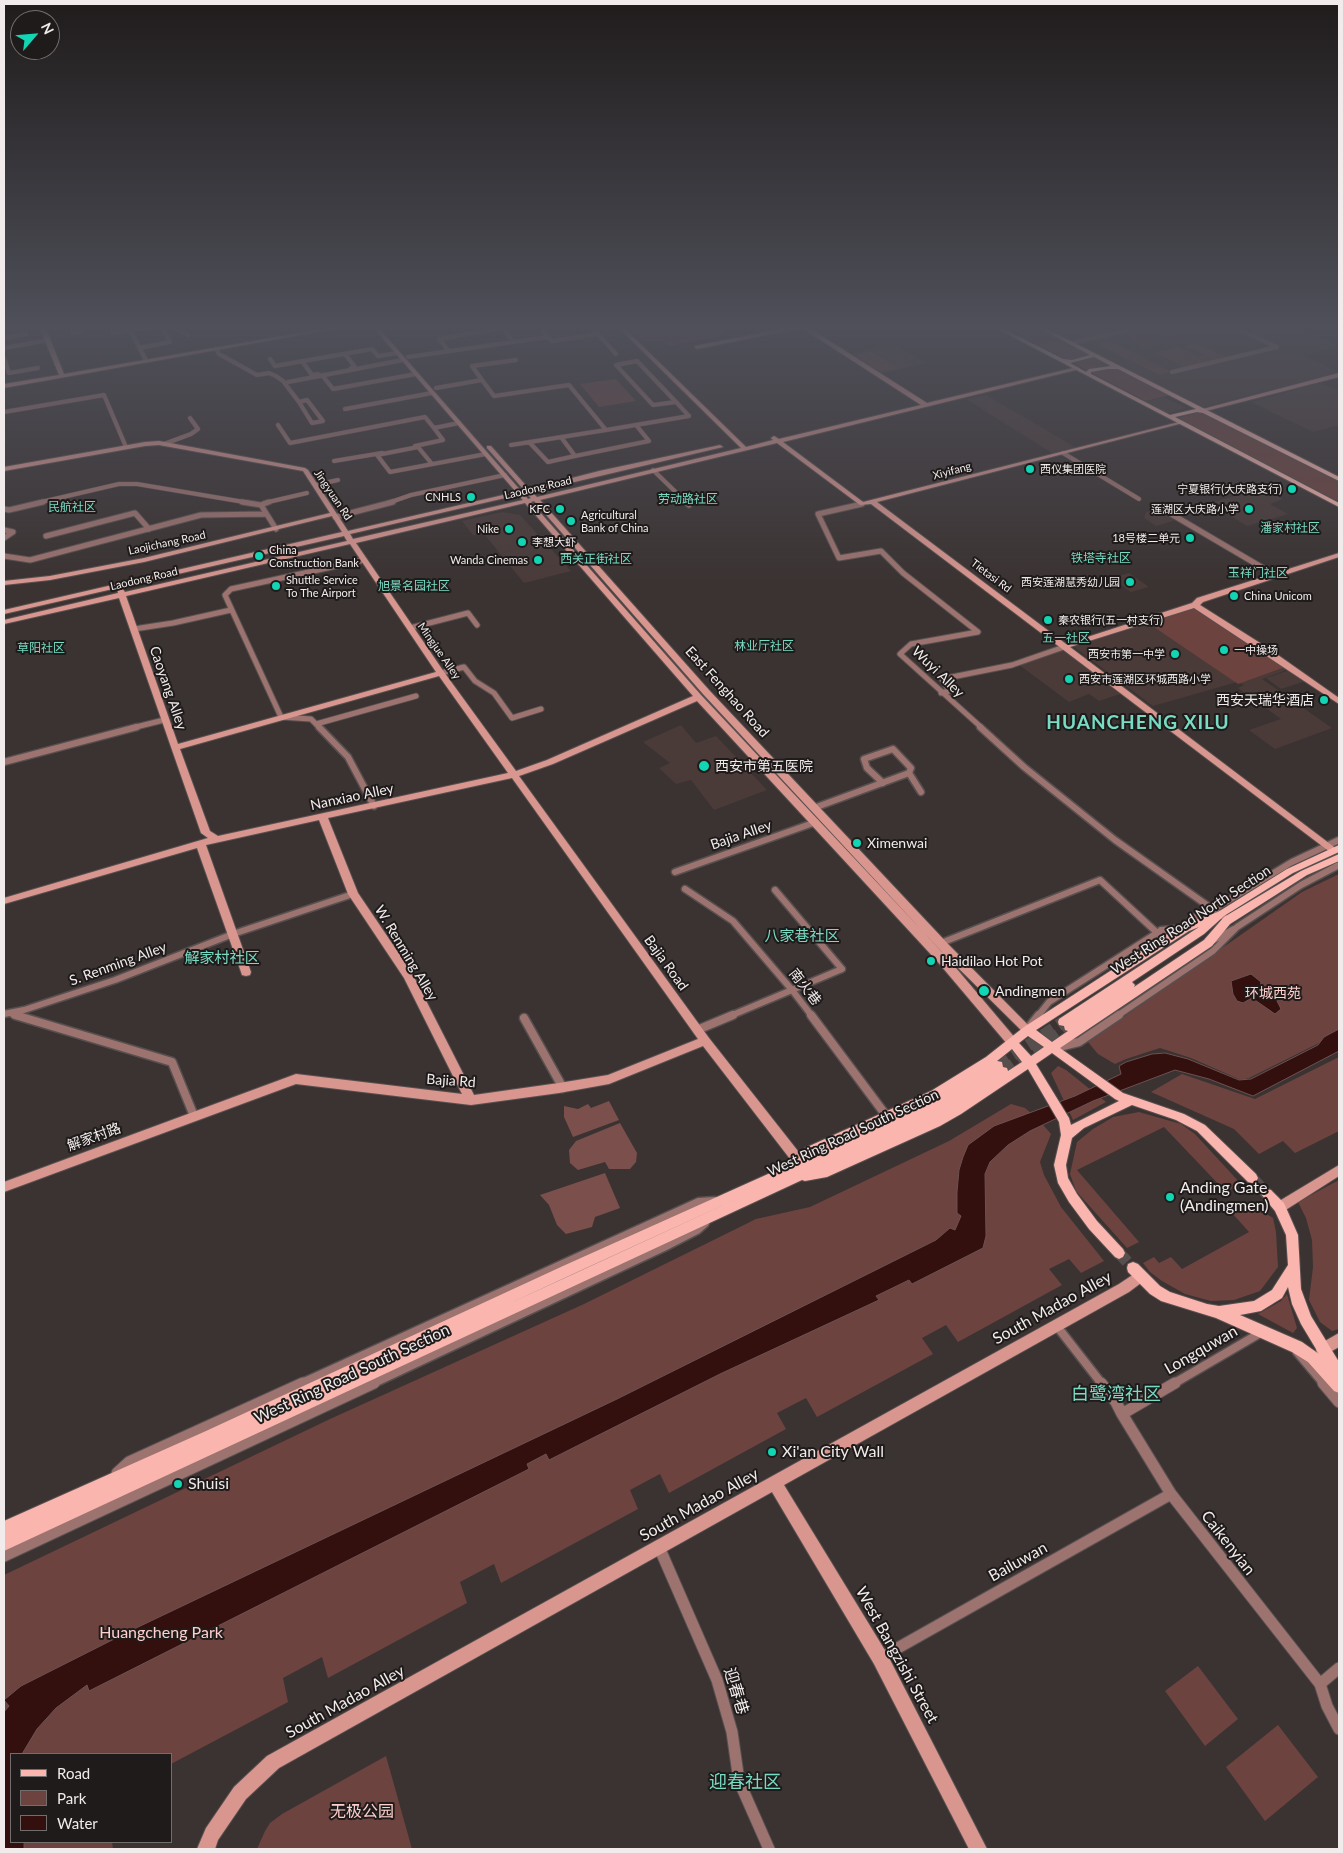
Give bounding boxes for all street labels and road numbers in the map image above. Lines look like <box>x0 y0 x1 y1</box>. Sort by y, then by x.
street label: Xiyifang <box>931 460 973 482</box>
street label: Jingyuan Rd <box>311 467 355 523</box>
street label: Laodong Road <box>503 474 573 502</box>
street label: Laojichang Road <box>127 528 207 558</box>
street label: Tietasi Rd <box>968 557 1014 595</box>
street label: Laodong Road <box>109 565 179 593</box>
street label: Mingjue Alley <box>415 620 463 682</box>
street label: East Fenghao Road <box>682 643 772 741</box>
street label: Wuyi Alley <box>908 643 968 701</box>
street label: Caoyang Alley <box>146 644 190 732</box>
street label: Nanxiao Alley <box>309 780 395 814</box>
street label: Bajia Alley <box>708 817 774 853</box>
street label: West Ring Road North Section <box>1108 862 1274 978</box>
street label: W. Renming Alley <box>371 902 441 1004</box>
street label: Bajia Road <box>640 932 692 994</box>
street label: S. Renming Alley <box>67 939 169 989</box>
street label: 南火巷 <box>785 965 825 1009</box>
street label: Bajia Rd <box>426 1071 476 1091</box>
street label: West Ring Road South Section <box>765 1086 941 1180</box>
street label: 解家村路 <box>65 1120 123 1154</box>
street label: South Madao Alley <box>989 1267 1115 1349</box>
street label: West Ring Road South Section <box>251 1320 453 1428</box>
street label: Longquwan <box>1161 1321 1241 1379</box>
street label: South Madao Alley <box>636 1464 762 1546</box>
street label: Caikenyian <box>1197 1507 1259 1579</box>
street label: Bailuwan <box>985 1538 1051 1586</box>
street label: West Bangzishi Street <box>851 1583 943 1727</box>
street label: South Madao Alley <box>282 1661 408 1743</box>
street label: 迎春巷 <box>720 1665 752 1717</box>

